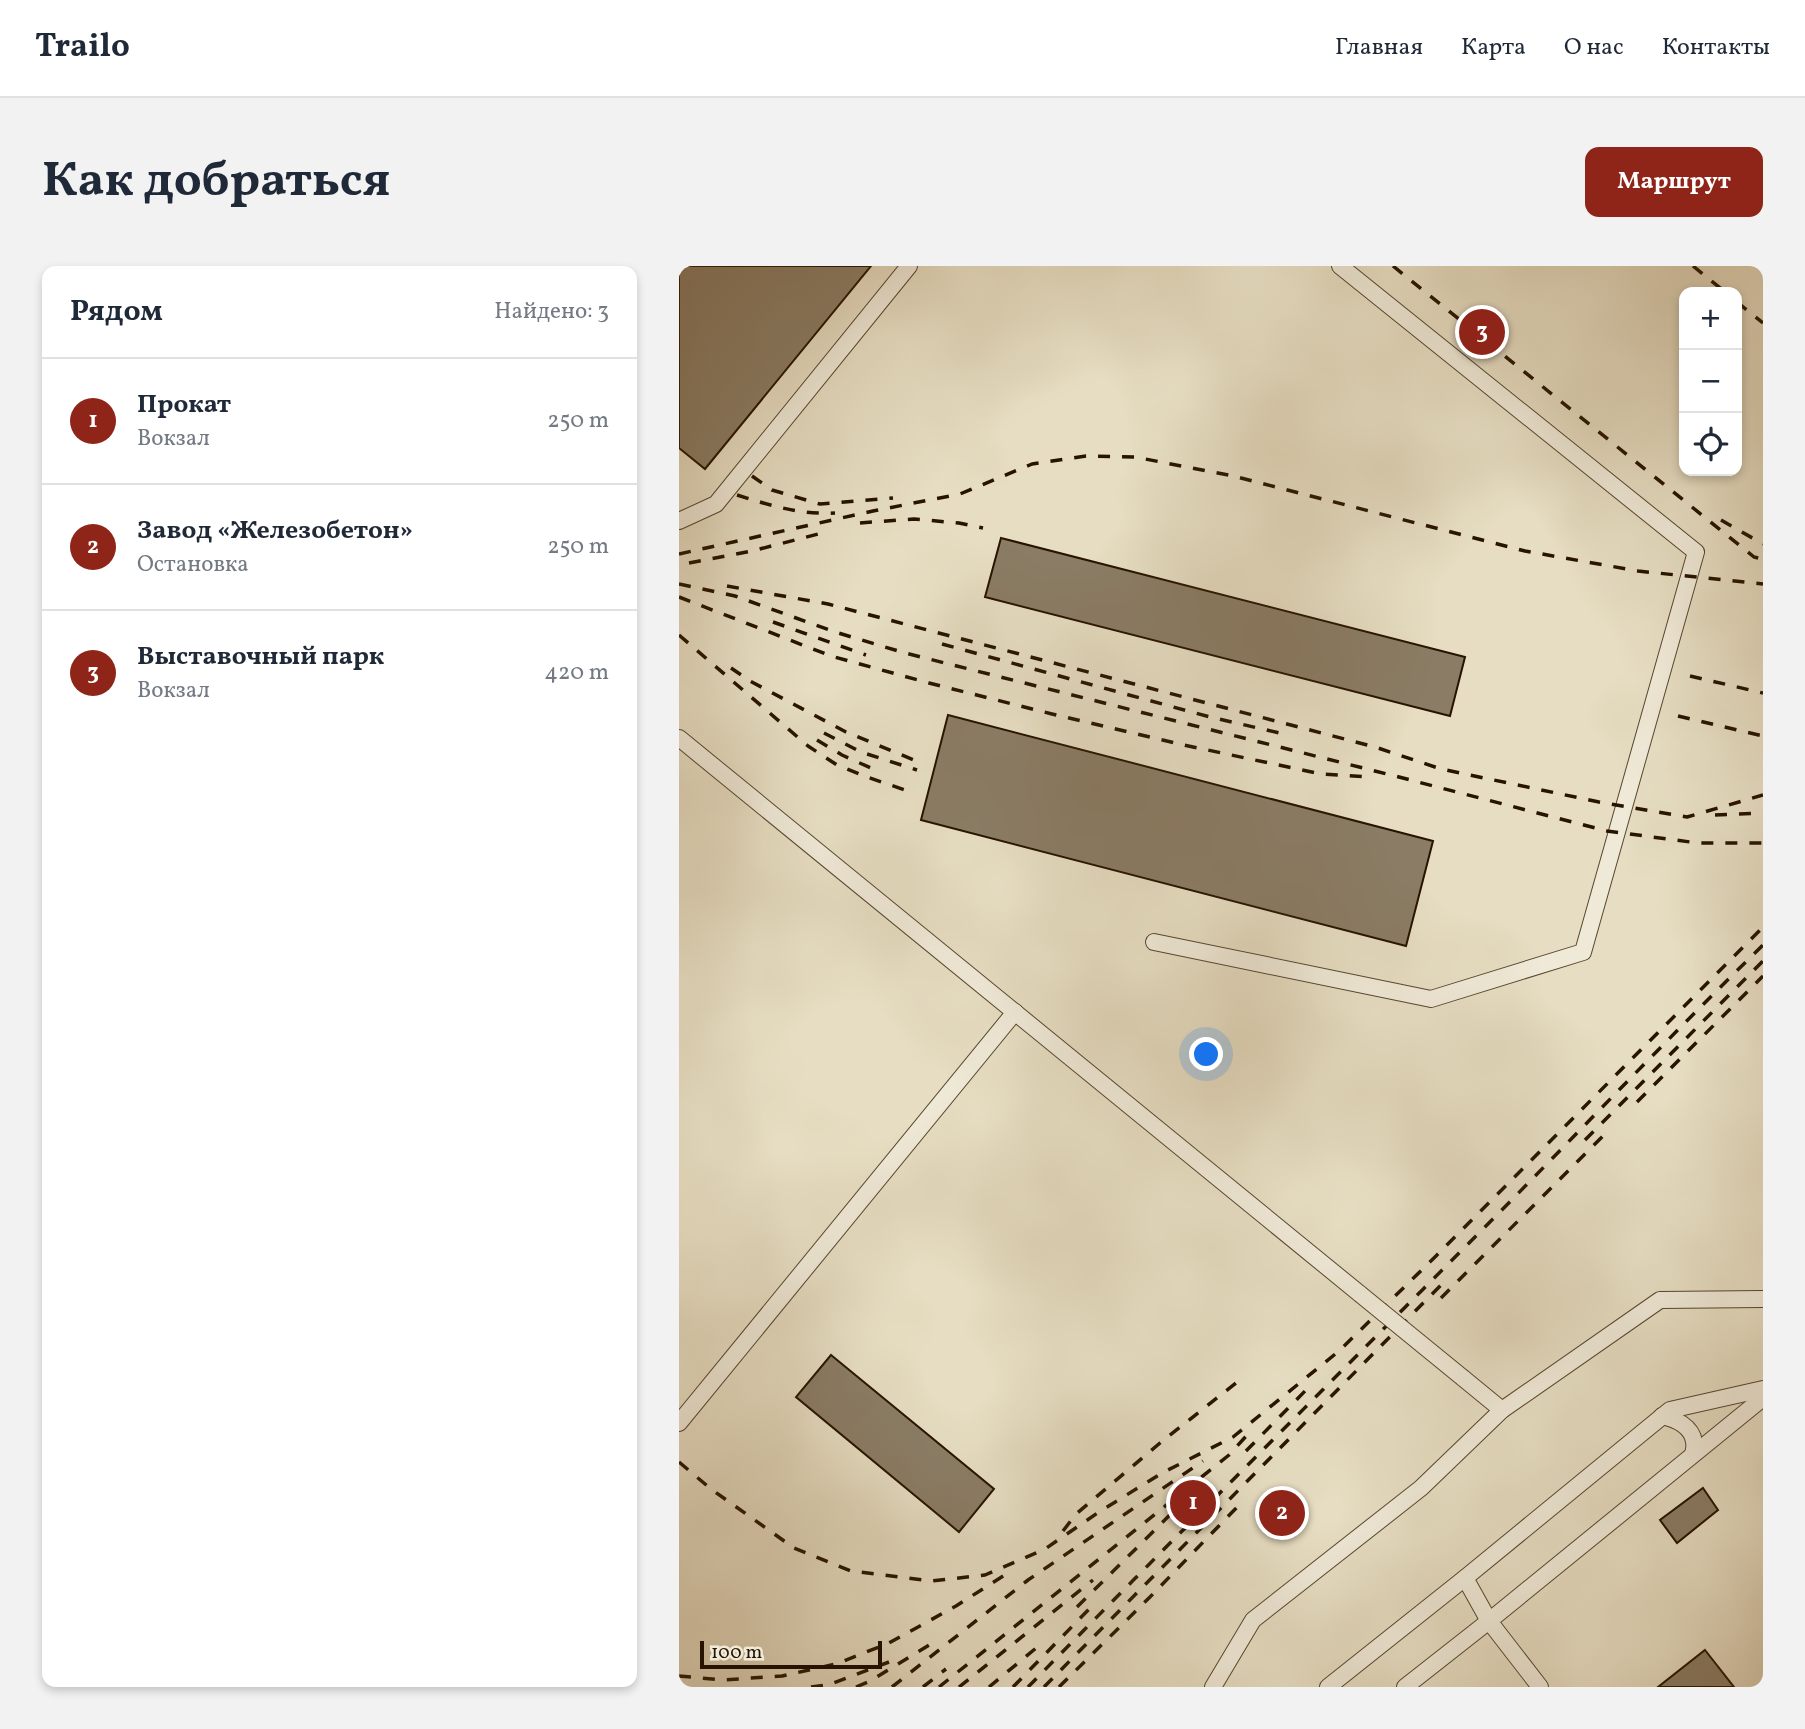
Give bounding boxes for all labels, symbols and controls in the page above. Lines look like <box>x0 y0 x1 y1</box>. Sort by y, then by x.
text: Trailo <box>35 25 130 71</box>
text: Главная <box>1335 31 1423 65</box>
text: Карта <box>1461 31 1526 65</box>
text: О нас <box>1564 31 1624 65</box>
text: Контакты <box>1662 31 1770 65</box>
button: Маршрут <box>1585 147 1763 217</box>
text: Как добраться <box>42 148 390 217</box>
map controls <box>1679 287 1742 476</box>
button: + <box>1679 287 1742 350</box>
text: Рядом <box>70 291 163 333</box>
text: Найдено: 3 <box>494 296 609 328</box>
pin: 3 <box>1459 306 1505 358</box>
button: − <box>1679 350 1742 413</box>
text: Прокат <box>137 387 231 423</box>
text: 1 <box>88 405 98 437</box>
text: 250 m <box>547 405 609 437</box>
button: locate <box>1679 413 1742 476</box>
text: Вокзал <box>137 423 210 455</box>
text: Завод «Железобетон» <box>137 513 413 549</box>
text: 2 <box>87 531 99 563</box>
text: 250 m <box>547 531 609 563</box>
text: Остановка <box>137 549 249 581</box>
text: Выставочный парк <box>137 639 384 675</box>
text: 3 <box>87 657 99 689</box>
text: 420 m <box>544 657 609 689</box>
text: Вокзал <box>137 675 210 707</box>
your location <box>1189 1037 1223 1071</box>
pin: 1 <box>1170 1477 1216 1529</box>
pin: 2 <box>1259 1487 1305 1539</box>
scale bar <box>700 1638 882 1670</box>
text: 100 m <box>711 1640 762 1666</box>

